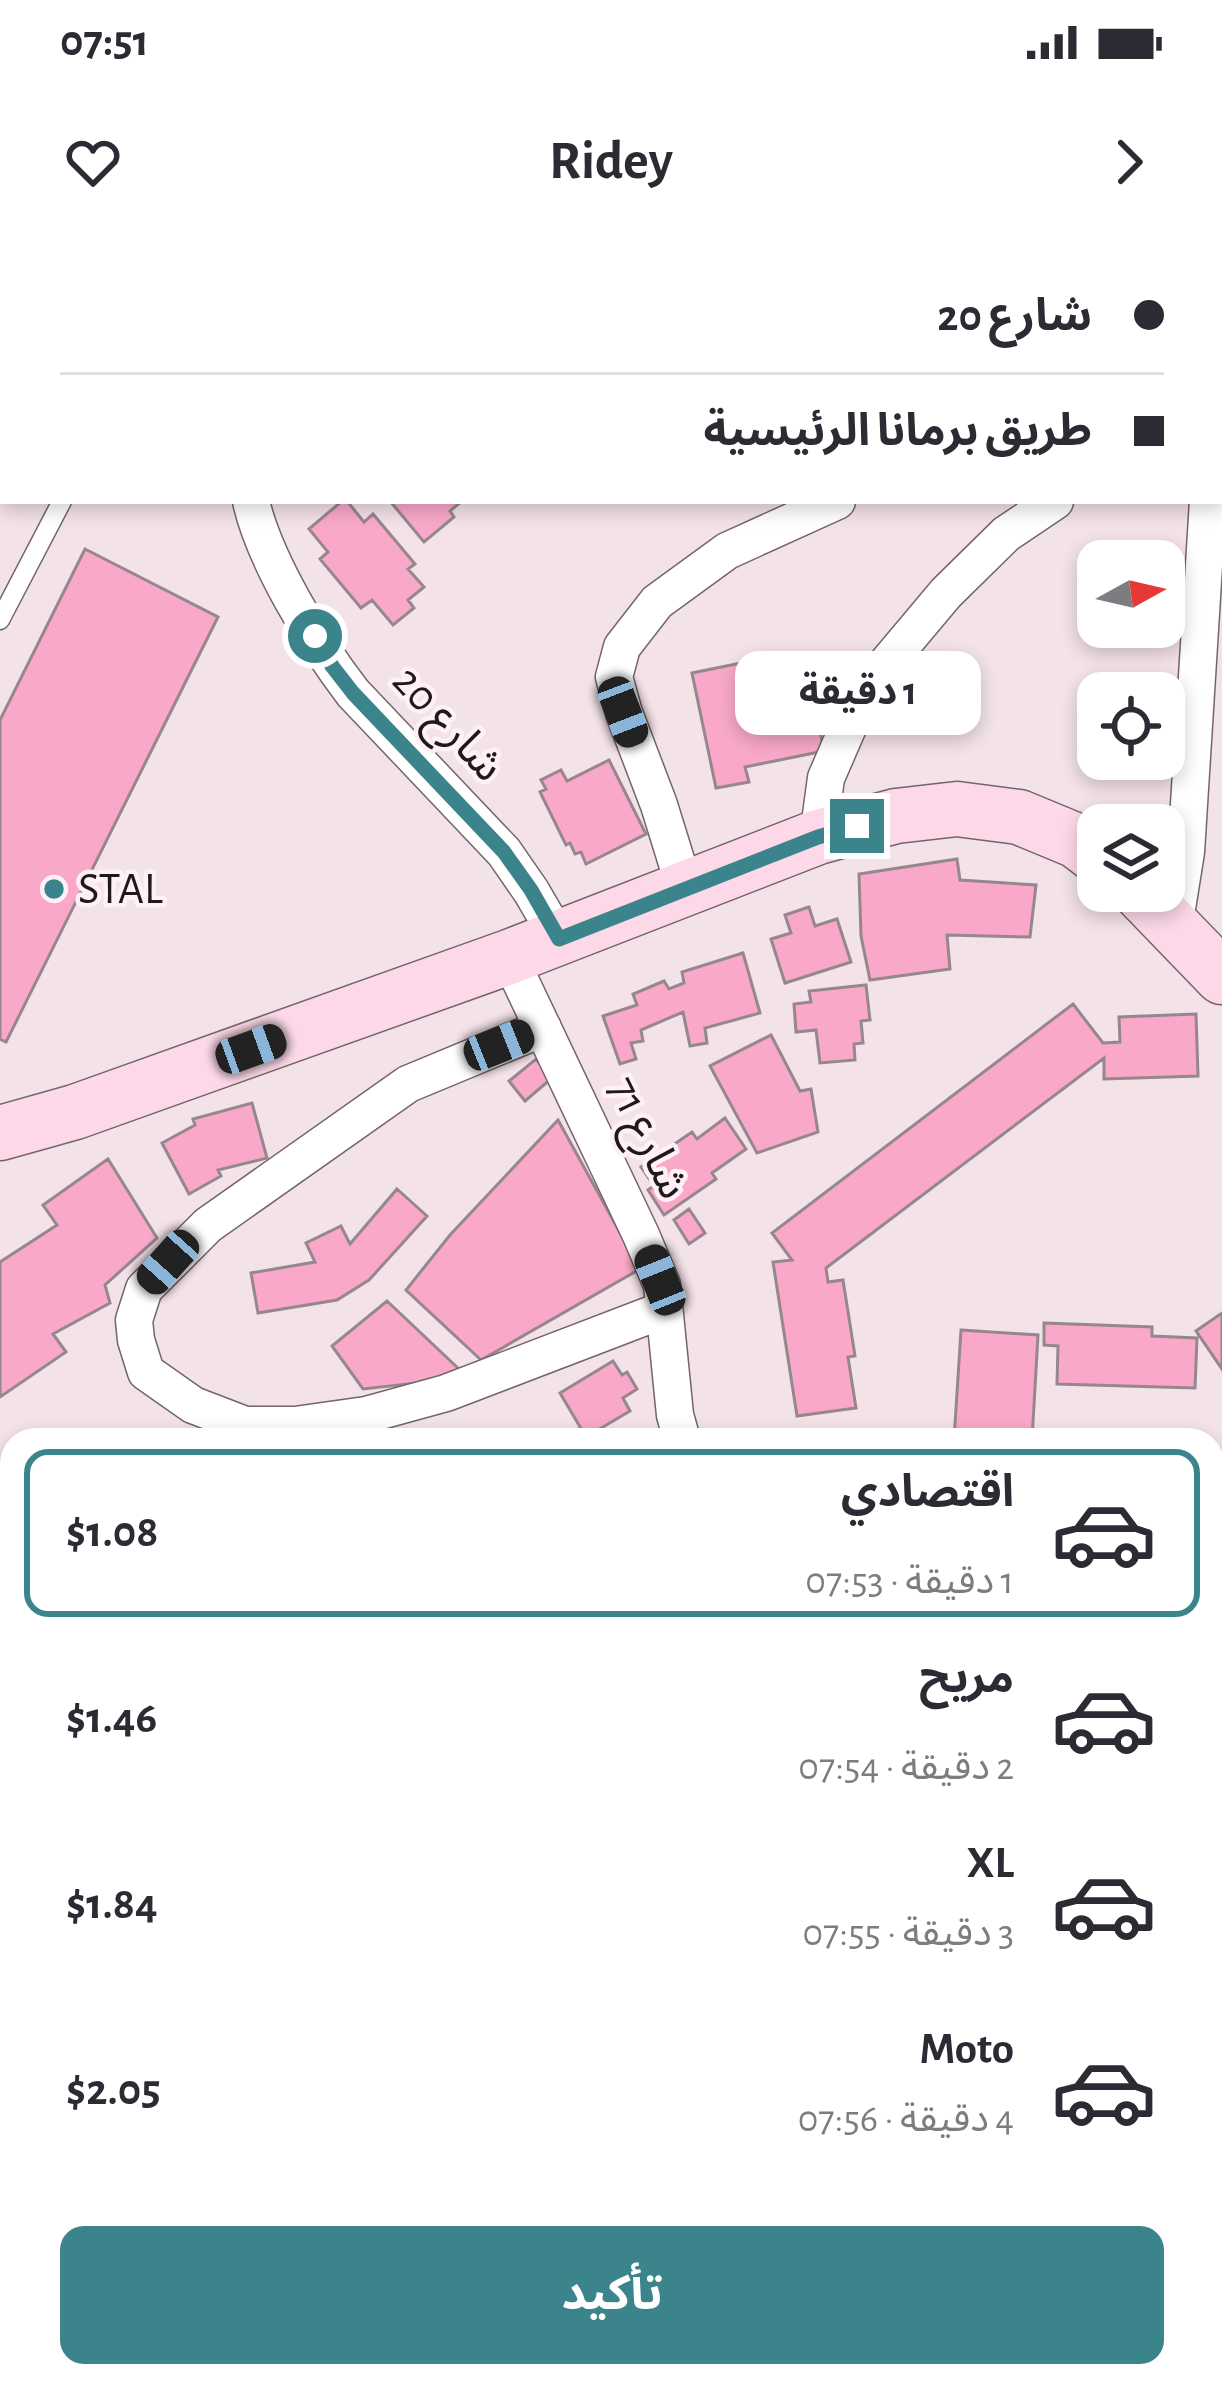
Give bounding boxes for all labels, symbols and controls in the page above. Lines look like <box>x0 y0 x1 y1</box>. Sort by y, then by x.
text: 07:51 <box>60 19 149 64</box>
icon: heart <box>60 129 126 195</box>
icon: forward <box>1096 129 1162 195</box>
text: Ridey <box>549 135 673 189</box>
text: شارع 20 <box>937 294 1092 339</box>
text: طريق برمانا الرئيسية <box>703 409 1092 454</box>
north arrow <box>1077 540 1185 648</box>
map controls <box>1077 540 1185 912</box>
route start <box>288 609 342 663</box>
callout: 1 دقيقة <box>734 652 980 736</box>
street label: شارع 20 <box>377 658 512 796</box>
car <box>593 672 653 752</box>
button: locate <box>1077 672 1185 780</box>
text: 1 دقيقة <box>799 673 917 712</box>
route end <box>830 799 884 853</box>
button: layers <box>1077 804 1185 912</box>
place label: STAL <box>78 867 163 912</box>
marker: STAL <box>41 876 67 902</box>
car <box>459 1015 539 1075</box>
car <box>211 1020 291 1078</box>
street label: شارع 71 <box>591 1070 697 1210</box>
car <box>131 1223 205 1301</box>
car <box>630 1240 690 1320</box>
text: اقتصادي <box>841 1470 1014 1515</box>
icon: car <box>1050 1479 1158 1587</box>
text: $1.08 <box>66 1510 158 1555</box>
text: 1 دقيقة · 07:53 <box>805 1562 1014 1601</box>
text: مريح <box>919 1656 1014 1701</box>
icon: car <box>1050 1665 1158 1773</box>
text: $1.46 <box>66 1696 157 1741</box>
text: 2 دقيقة · 07:54 <box>798 1748 1014 1787</box>
text: XL <box>966 1841 1014 1886</box>
icon: car <box>1050 1851 1158 1959</box>
text: $1.84 <box>66 1882 158 1927</box>
text: 3 دقيقة · 07:55 <box>802 1914 1014 1953</box>
text: Moto <box>919 2027 1014 2072</box>
icon: car <box>1050 2037 1158 2145</box>
text: $2.05 <box>66 2068 161 2113</box>
text: 4 دقيقة · 07:56 <box>798 2100 1014 2139</box>
button: تأكيد <box>60 2226 1164 2364</box>

